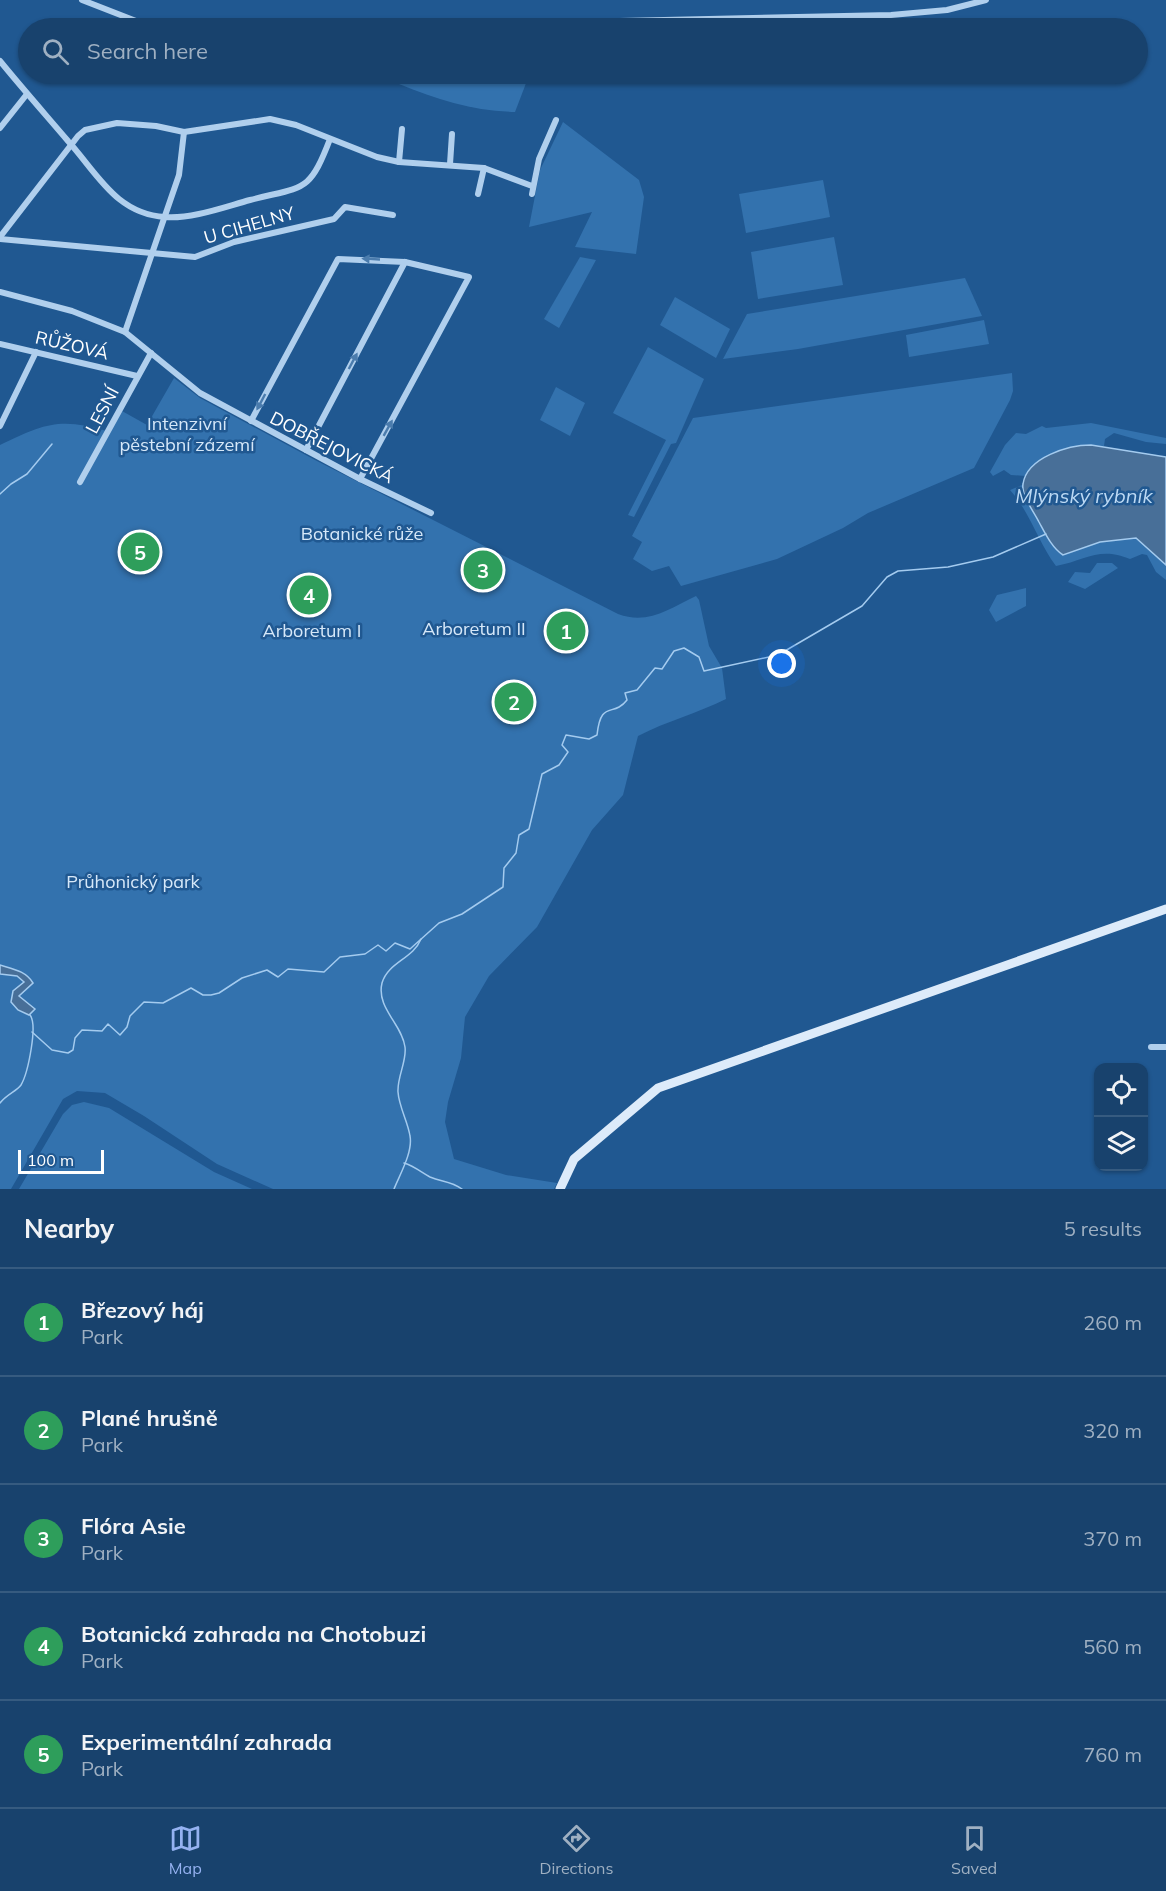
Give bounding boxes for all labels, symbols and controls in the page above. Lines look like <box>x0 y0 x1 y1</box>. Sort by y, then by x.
search box <box>18 18 1148 84</box>
icon: search <box>39 35 72 68</box>
text: Search here <box>87 37 208 65</box>
street label: U CIHELNY <box>201 201 298 249</box>
one-way arrow <box>361 255 380 264</box>
street label: RŮŽOVÁ <box>33 325 111 365</box>
one-way arrow <box>348 353 358 370</box>
street label: LESNÍ <box>80 382 124 437</box>
one-way arrow <box>256 393 266 410</box>
street label: DOBŘEJOVICKÁ <box>266 406 398 488</box>
park label: Intenzivní pěstební zázemí <box>120 412 256 456</box>
one-way arrow <box>383 419 393 436</box>
water label: Mlýnský rybník <box>1015 483 1153 508</box>
park label: Botanické růže <box>301 522 423 545</box>
pin: 5 <box>120 530 160 574</box>
pin: 3 <box>464 548 502 592</box>
pin: 4 <box>290 572 328 618</box>
pin: 1 <box>546 608 586 654</box>
park label: Arboretum II <box>422 617 526 640</box>
park label: Arboretum I <box>263 619 361 642</box>
your location <box>767 649 796 678</box>
pin: 2 <box>494 680 534 724</box>
park label: Průhonický park <box>66 870 201 893</box>
map controls <box>1094 1063 1148 1171</box>
button: locate <box>1094 1063 1148 1117</box>
button: layers <box>1094 1117 1148 1171</box>
scale bar <box>18 1147 104 1174</box>
text: 100 m <box>27 1150 74 1170</box>
text: Nearby <box>24 1212 114 1245</box>
text: 5 results <box>1064 1216 1142 1241</box>
text: Březový háj <box>81 1296 204 1324</box>
text: 1 <box>38 1310 50 1335</box>
text: 260 m <box>1083 1310 1142 1335</box>
text: Park <box>81 1324 123 1349</box>
text: Plané hrušně <box>81 1404 218 1432</box>
text: 2 <box>38 1418 50 1443</box>
text: 320 m <box>1083 1418 1142 1443</box>
text: Park <box>81 1432 123 1457</box>
text: Flóra Asie <box>81 1512 186 1540</box>
text: 3 <box>38 1526 50 1551</box>
text: 370 m <box>1083 1526 1142 1551</box>
text: Park <box>81 1540 123 1565</box>
text: Botanická zahrada na Chotobuzi <box>81 1620 426 1648</box>
text: 4 <box>38 1634 50 1659</box>
text: 560 m <box>1083 1634 1142 1659</box>
text: Park <box>81 1648 123 1673</box>
text: Experimentální zahrada <box>81 1728 332 1756</box>
text: 5 <box>38 1742 50 1767</box>
text: 760 m <box>1083 1742 1142 1767</box>
text: Park <box>81 1756 123 1781</box>
tab: Map <box>169 1822 202 1878</box>
tab: Directions <box>539 1822 613 1878</box>
tab: Saved <box>951 1822 997 1878</box>

